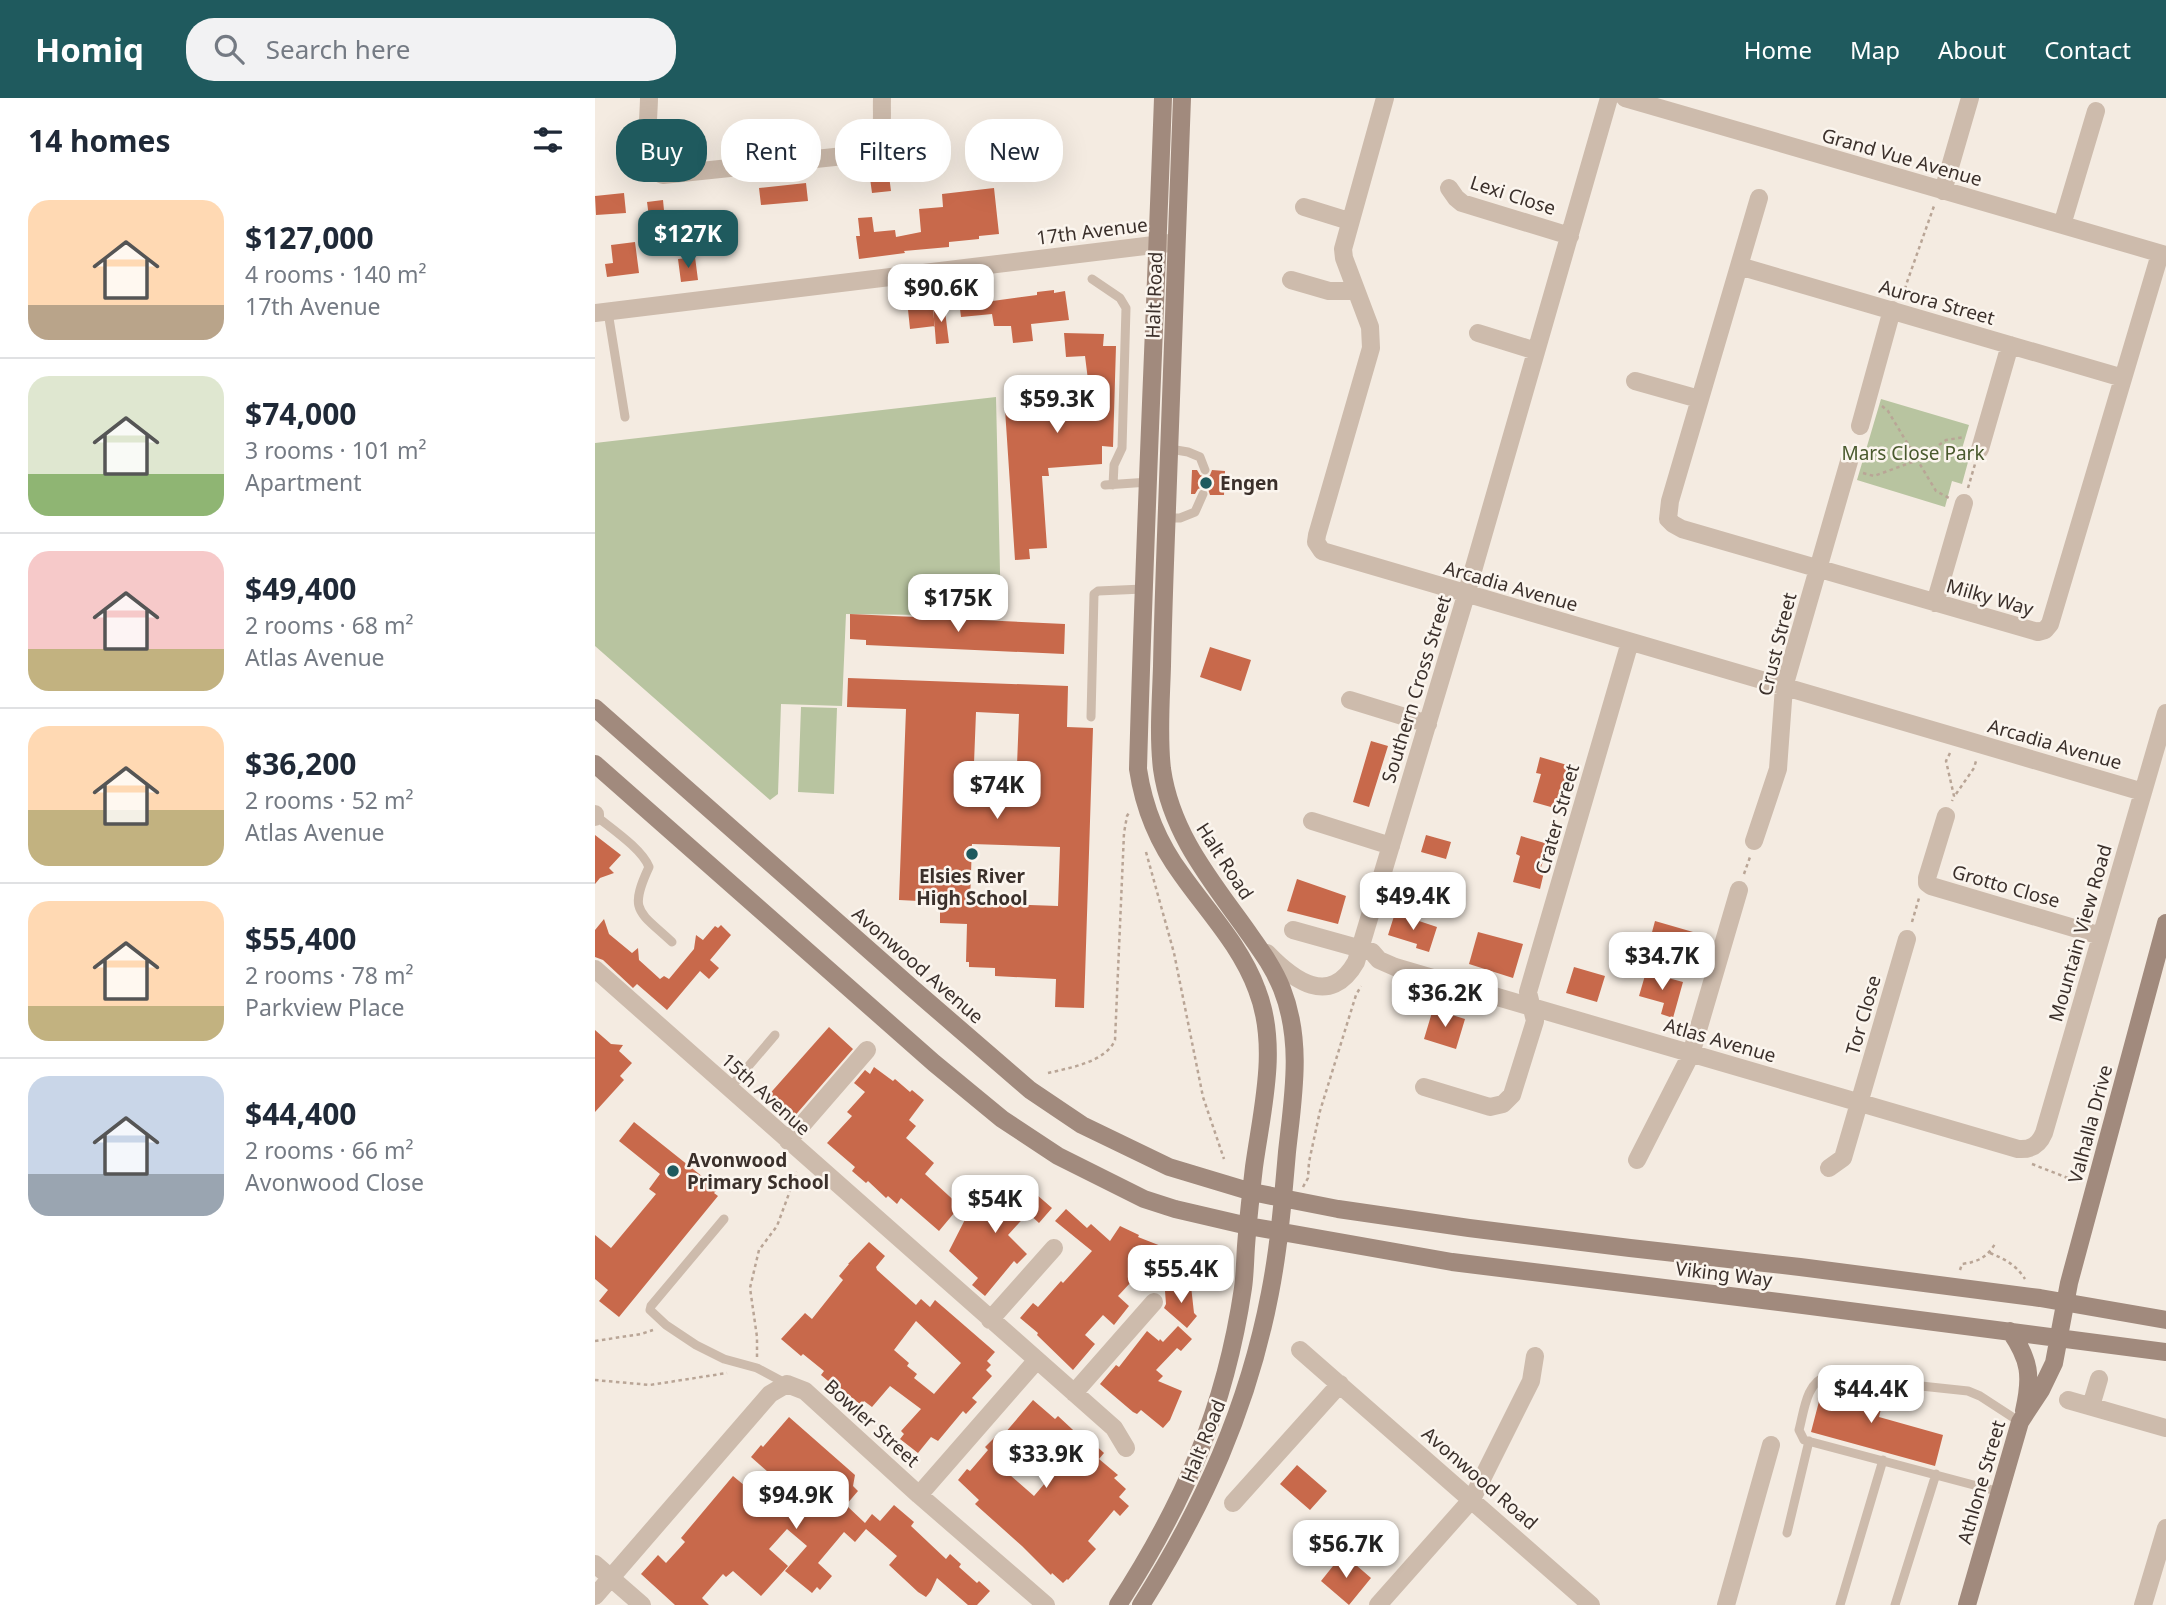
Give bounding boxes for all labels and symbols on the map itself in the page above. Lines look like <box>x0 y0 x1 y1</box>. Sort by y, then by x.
street label: Grand Vue Avenue <box>1819 122 1985 192</box>
street label: Lexi Close <box>1467 169 1559 221</box>
pin: $127K <box>639 211 737 270</box>
street label: 17th Avenue <box>1035 211 1149 251</box>
street label: Halt Road <box>1139 251 1169 339</box>
pin: $90.6K <box>884 264 998 324</box>
street label: Aurora Street <box>1876 273 1998 331</box>
pin: $59.3K <box>1000 376 1114 435</box>
park label: Mars Close Park <box>1841 440 1985 466</box>
place label: Engen <box>1220 470 1279 496</box>
marker: Engen <box>1198 475 1214 491</box>
street label: Arcadia Avenue <box>1441 554 1581 618</box>
street label: Milky Way <box>1943 572 2037 622</box>
pin: $175K <box>909 574 1007 634</box>
street label: Crust Street <box>1752 590 1802 698</box>
street label: Southern Cross Street <box>1375 592 1457 786</box>
street label: Arcadia Avenue <box>1985 712 2125 776</box>
street label: Crater Street <box>1529 761 1585 877</box>
pin: $74K <box>956 762 1038 821</box>
street label: Halt Road <box>1190 817 1260 905</box>
street label: Mountain View Road <box>2042 841 2118 1025</box>
marker: Elsies River High School <box>964 846 980 862</box>
street label: Grotto Close <box>1949 858 2063 914</box>
place label: Elsies River High School <box>916 863 1028 911</box>
pin: $49.4K <box>1356 872 1470 932</box>
street label: Avonwood Avenue <box>847 901 989 1029</box>
pin: $34.7K <box>1605 932 1719 992</box>
pin: $36.2K <box>1388 970 1502 1029</box>
street label: Tor Close <box>1839 972 1887 1058</box>
street label: Atlas Avenue <box>1661 1012 1779 1068</box>
street label: 15th Avenue <box>716 1047 816 1141</box>
street label: Valhalla Drive <box>2062 1062 2118 1186</box>
place label: Avonwood Primary School <box>687 1147 829 1195</box>
marker: Avonwood Primary School <box>665 1163 681 1179</box>
pin: $54K <box>954 1176 1036 1235</box>
pin: $55.4K <box>1124 1246 1238 1305</box>
street label: Viking Way <box>1674 1255 1774 1293</box>
pin: $44.4K <box>1814 1366 1928 1425</box>
street label: Bowler Street <box>819 1373 925 1473</box>
street label: Halt Road <box>1175 1396 1231 1486</box>
street label: Athlone Street <box>1951 1417 2011 1547</box>
street label: Avonwood Road <box>1417 1421 1543 1535</box>
pin: $33.9K <box>989 1430 1103 1490</box>
pin: $94.9K <box>739 1472 853 1531</box>
pin: $56.7K <box>1289 1520 1403 1580</box>

